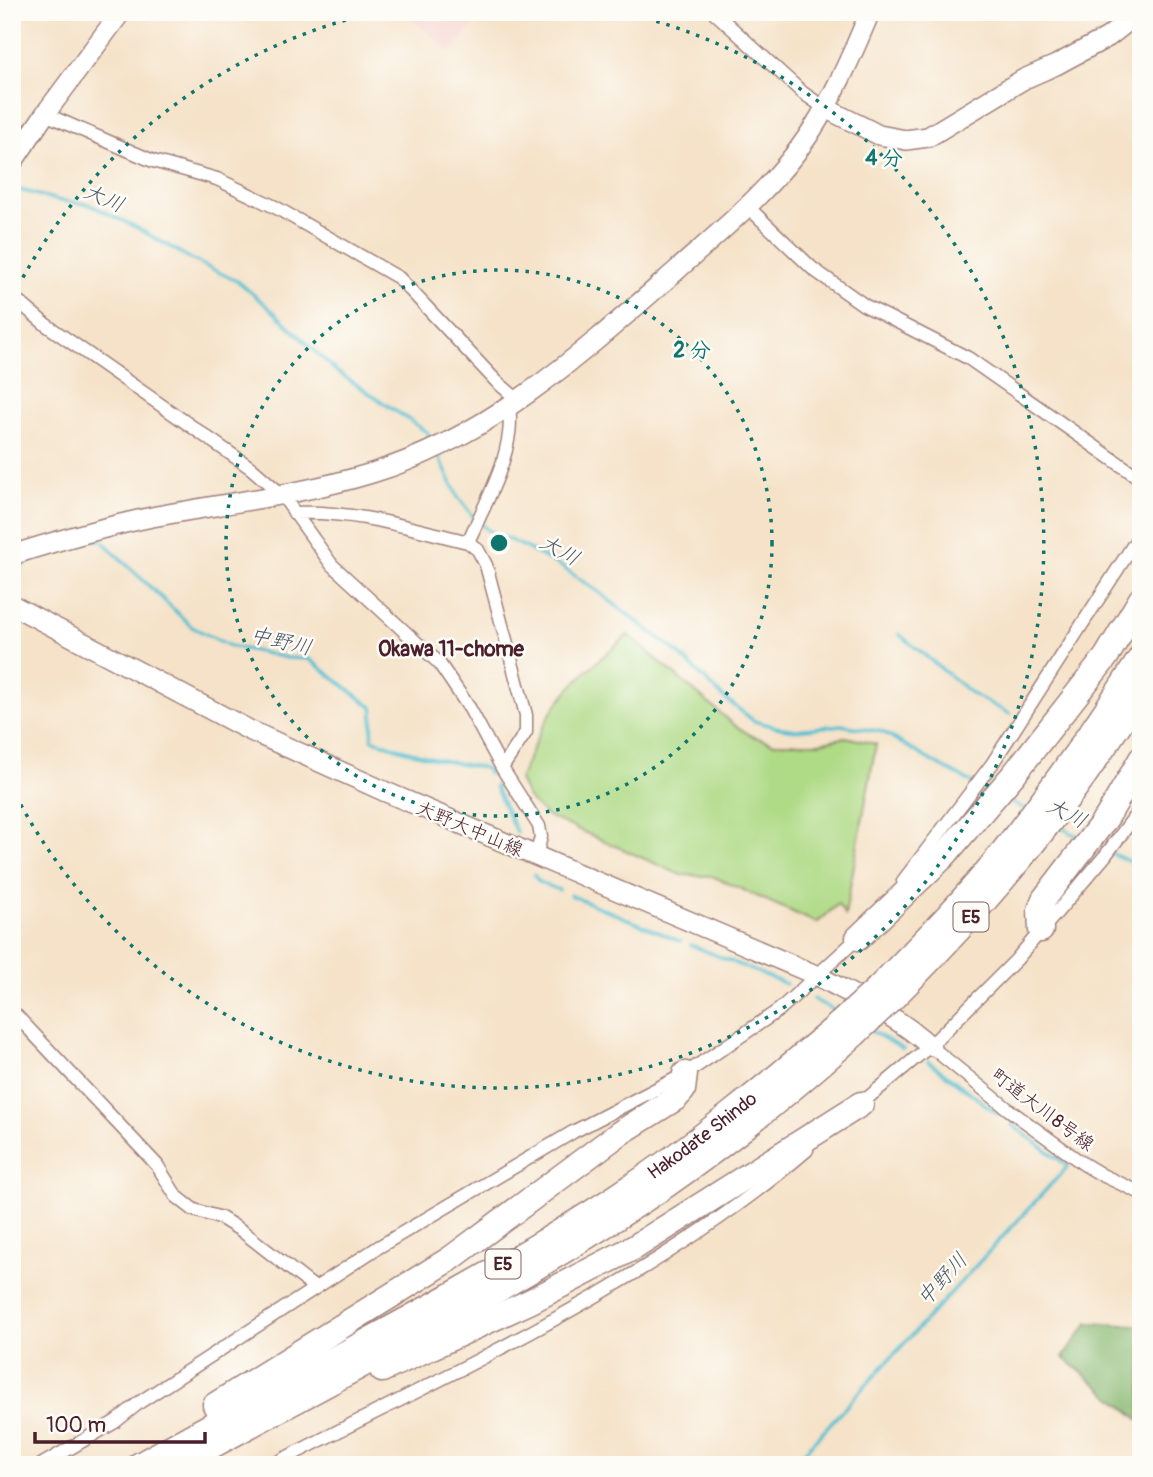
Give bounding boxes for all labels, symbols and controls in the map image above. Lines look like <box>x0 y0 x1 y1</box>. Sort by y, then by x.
text: 4 分 <box>865 145 903 172</box>
water label: 大川 <box>79 178 128 219</box>
text: 2 分 <box>673 337 711 364</box>
water label: 大川 <box>535 528 585 572</box>
centre of rings <box>487 531 511 555</box>
water label: 中野川 <box>247 621 315 662</box>
district label: Okawa 11-chome <box>378 636 525 663</box>
water label: 大川 <box>1042 792 1092 835</box>
street label: 大野大中山線 <box>412 796 527 862</box>
road number: E5 <box>954 902 988 932</box>
street label: 町道大川8号線 <box>986 1063 1099 1157</box>
street label: Hakodate Shindo <box>643 1087 762 1185</box>
water label: 中野川 <box>911 1247 974 1312</box>
road number: E5 <box>486 1250 520 1279</box>
scale bar <box>35 1400 205 1444</box>
text: 100 m <box>46 1412 106 1439</box>

